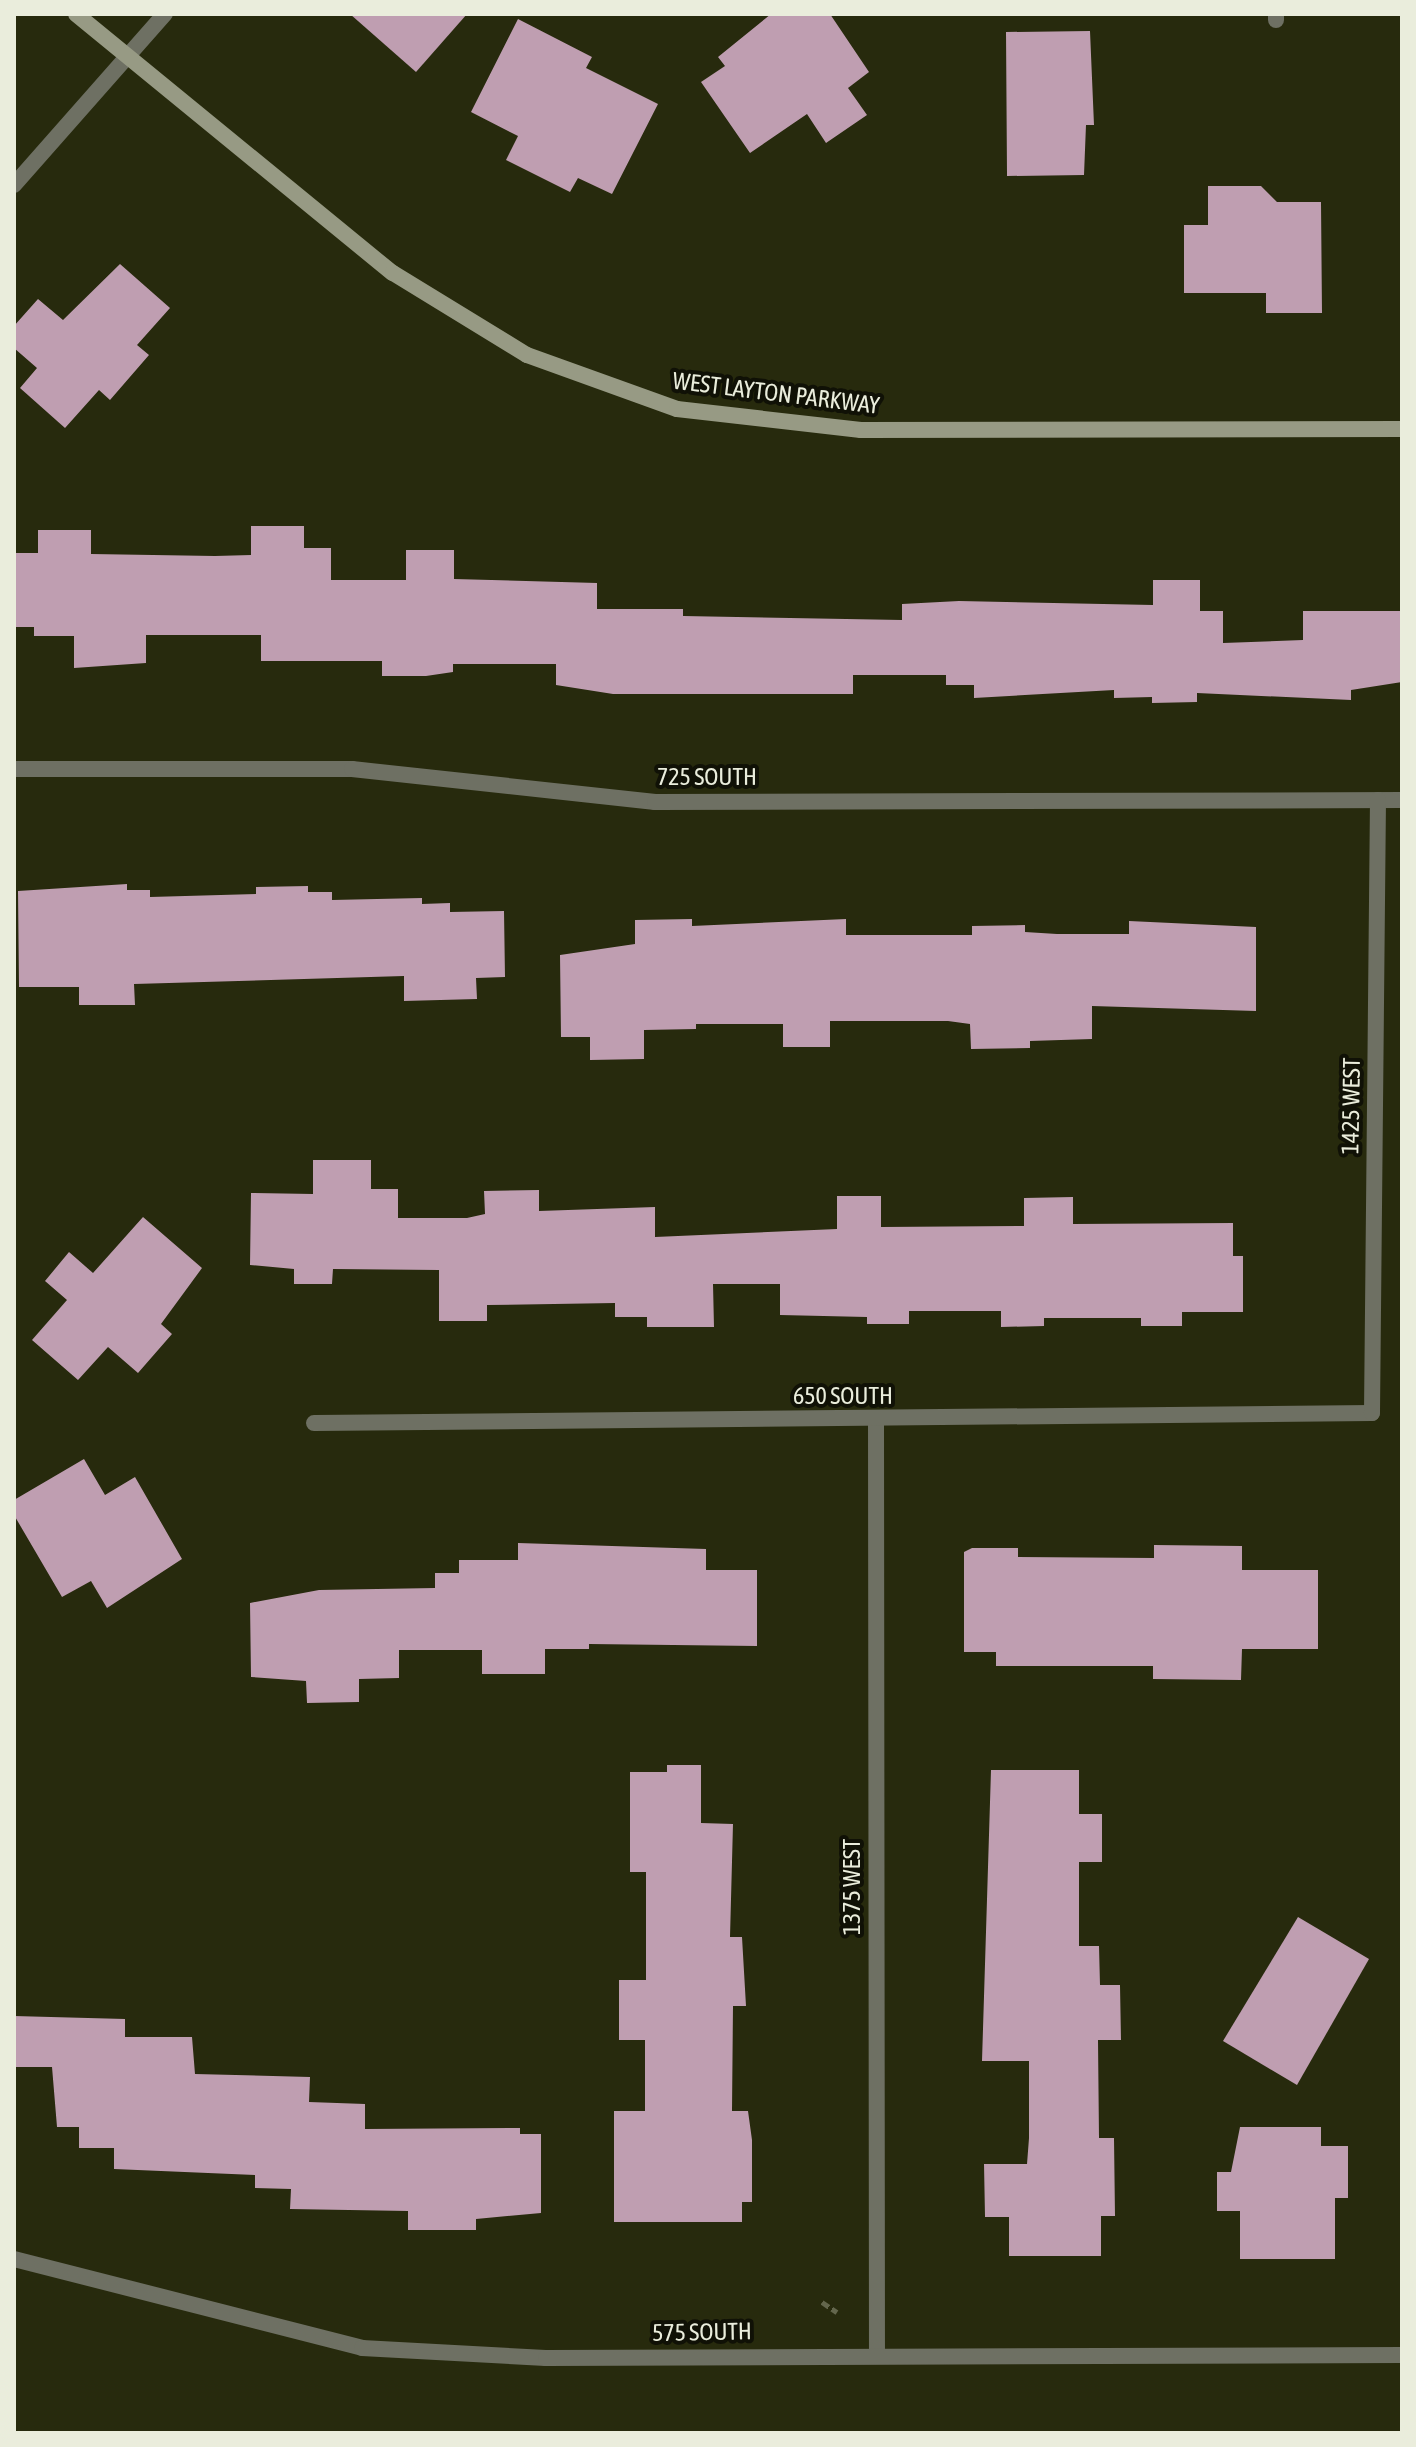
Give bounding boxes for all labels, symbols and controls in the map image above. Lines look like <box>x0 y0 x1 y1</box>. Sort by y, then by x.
street label: WEST LAYTON PARKWAY <box>671 366 881 420</box>
street label: 725 SOUTH <box>657 763 757 791</box>
street label: 1425 WEST <box>1336 1057 1366 1155</box>
street label: 650 SOUTH <box>793 1382 893 1410</box>
street label: 1375 WEST <box>838 1839 866 1935</box>
street label: 575 SOUTH <box>652 2317 752 2347</box>

